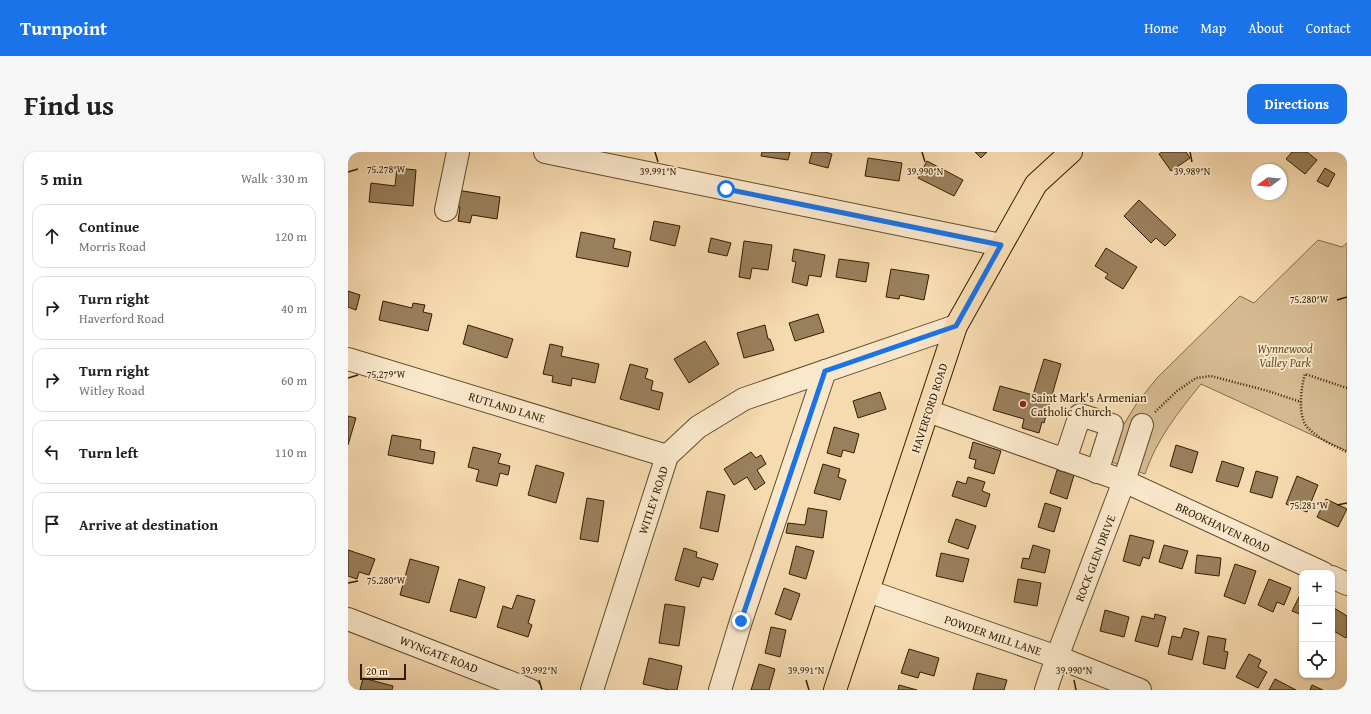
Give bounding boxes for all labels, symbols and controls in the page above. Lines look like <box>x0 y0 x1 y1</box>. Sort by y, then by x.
text: Turnpoint <box>20 14 107 42</box>
text: Home <box>1144 18 1179 38</box>
text: Map <box>1201 18 1226 38</box>
text: About <box>1248 18 1284 38</box>
text: Contact <box>1306 18 1351 38</box>
text: Find us <box>24 84 114 125</box>
button: Directions <box>1247 84 1347 124</box>
text: 75.278°W <box>367 162 406 177</box>
text: 39.991°N <box>640 164 677 179</box>
text: 39.990°N <box>907 164 944 179</box>
text: 39.989°N <box>1174 164 1211 179</box>
north arrow <box>1251 164 1287 200</box>
text: 5 min <box>40 166 82 191</box>
text: Walk · 330 m <box>241 169 308 188</box>
route start <box>717 180 735 198</box>
text: Continue <box>79 216 140 237</box>
icon: ahead <box>41 225 63 247</box>
text: 120 m <box>275 227 307 246</box>
text: Morris Road <box>79 237 146 256</box>
text: Turn right <box>79 288 150 309</box>
text: 75.280°W <box>1290 292 1329 307</box>
icon: right <box>41 297 63 319</box>
text: 40 m <box>281 299 307 318</box>
text: Haverford Road <box>79 309 164 328</box>
park label: Wynnewood Valley Park <box>1257 340 1313 371</box>
text: Turn right <box>79 360 150 381</box>
street label: HAVERFORD ROAD <box>906 361 952 455</box>
text: 75.279°W <box>367 367 406 382</box>
icon: right <box>41 369 63 391</box>
text: 60 m <box>281 371 307 390</box>
text: Witley Road <box>79 381 145 400</box>
street label: RUTLAND LANE <box>467 387 547 427</box>
place label: Saint Mark's Armenian Catholic Church <box>1031 389 1147 420</box>
marker: Saint Mark's Armenian Catholic Church <box>1018 399 1028 409</box>
icon: left <box>41 441 63 463</box>
text: Turn left <box>79 442 138 463</box>
text: 110 m <box>275 443 307 462</box>
street label: WITLEY ROAD <box>634 464 672 536</box>
street label: BROOKHAVEN ROAD <box>1173 498 1273 556</box>
text: 75.281°W <box>1290 498 1329 513</box>
street label: ROCK GLEN DRIVE <box>1071 512 1119 604</box>
icon: arrive <box>41 513 63 535</box>
text: Arrive at destination <box>79 514 218 535</box>
map controls <box>1299 570 1335 678</box>
button: + <box>1299 570 1335 606</box>
text: 75.280°W <box>367 573 406 588</box>
button: − <box>1299 606 1335 642</box>
street label: POWDER MILL LANE <box>942 610 1044 660</box>
route end <box>732 612 750 630</box>
street label: WYNGATE ROAD <box>397 631 481 677</box>
button: locate <box>1299 642 1335 678</box>
scale bar <box>360 662 406 681</box>
text: 20 m <box>366 663 388 679</box>
text: 39.992°N <box>521 663 558 678</box>
text: 39.991°N <box>788 663 825 678</box>
text: 39.990°N <box>1056 663 1093 678</box>

